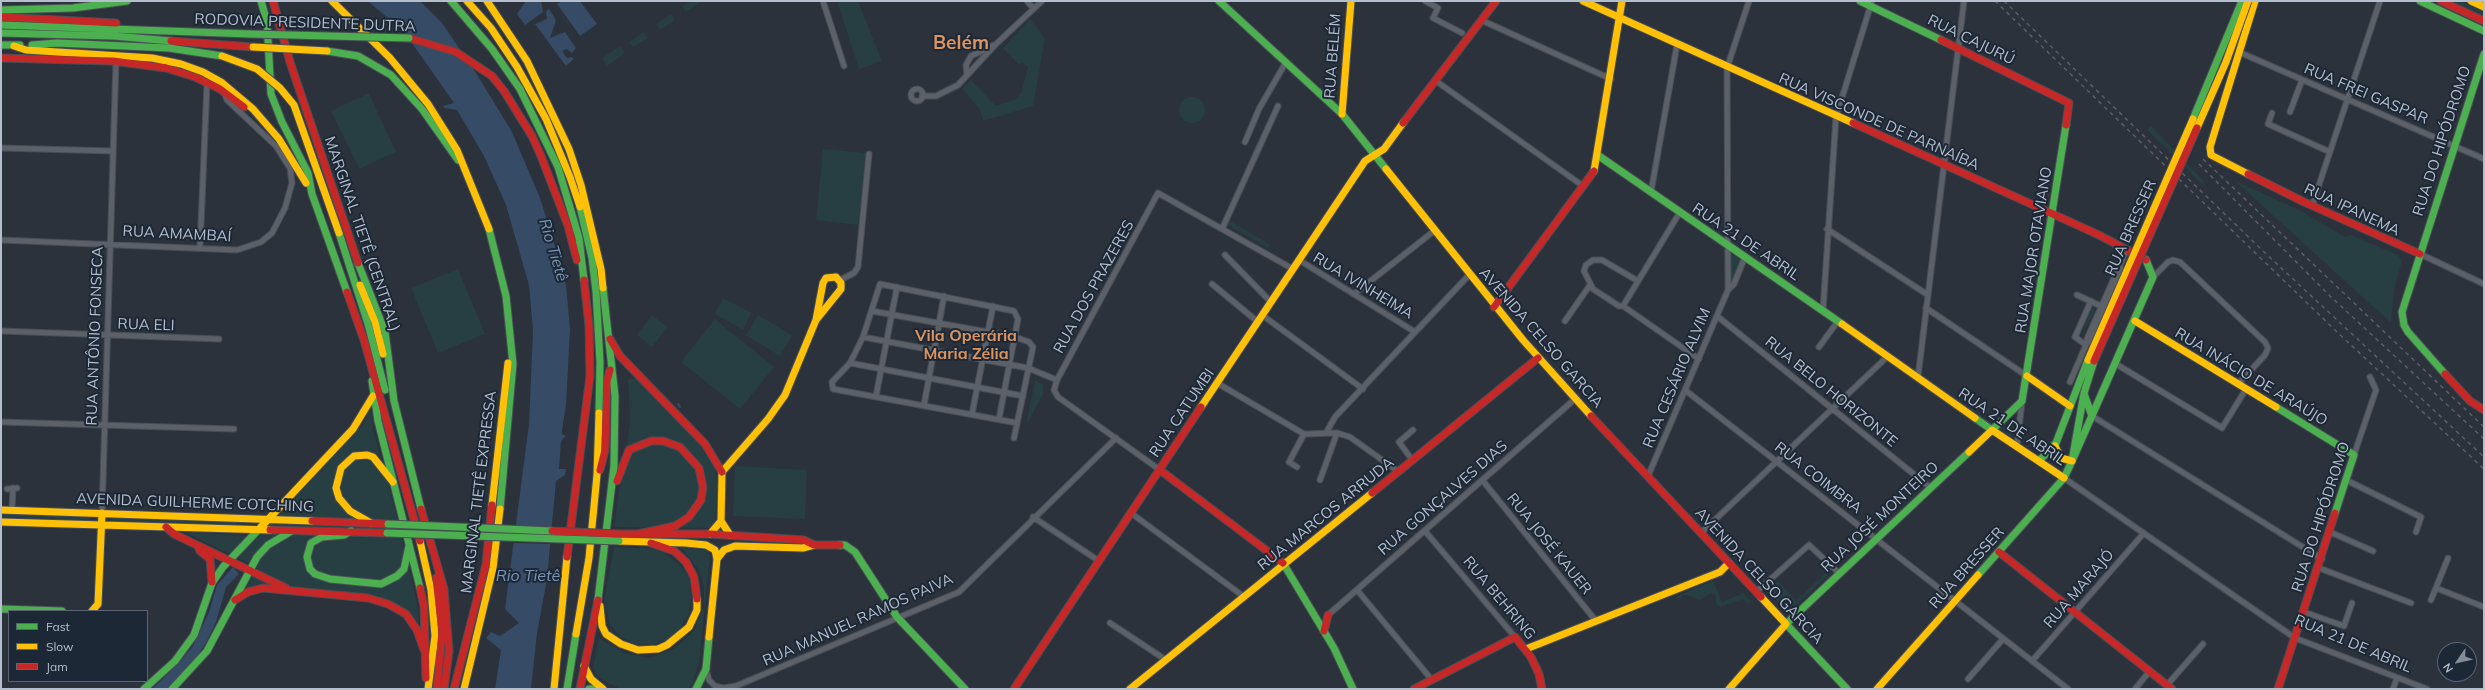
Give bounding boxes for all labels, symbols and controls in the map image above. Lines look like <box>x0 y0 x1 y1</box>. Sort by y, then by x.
street label: RODOVIA PRESIDENTE DUTRA <box>194 10 416 36</box>
street label: RUA CAJURÚ <box>1924 11 2018 69</box>
street label: RUA BELÉM <box>1321 13 1345 99</box>
district label: Belém <box>933 32 989 54</box>
street label: RUA FREI GASPAR <box>2301 60 2431 128</box>
street label: RUA DO HIPÓDROMO <box>2409 64 2475 218</box>
street label: RUA VISCONDE DE PARNAÍBA <box>1776 69 1982 175</box>
street label: MARGINAL TIETÊ (CENTRAL) <box>320 134 404 334</box>
street label: RUA MAJOR OTAVIANO <box>2012 165 2056 335</box>
street label: RUA BRESSER <box>2102 177 2160 279</box>
street label: RUA IPANEMA <box>2301 180 2403 240</box>
street label: RUA 21 DE ABRIL <box>1689 199 1803 285</box>
water label: Rio Tietê <box>534 216 572 284</box>
street label: RUA DOS PRAZERES <box>1050 217 1138 357</box>
street label: RUA AMAMBAÍ <box>122 222 232 246</box>
street label: RUA ANTÔNIO FONSECA <box>83 246 107 426</box>
street label: RUA IVINHEIMA <box>1310 249 1416 323</box>
street label: AVENIDA CELSO GARCIA <box>1475 264 1607 412</box>
street label: RUA CESÁRIO ALVIM <box>1639 305 1715 451</box>
street label: RUA ELI <box>117 315 175 335</box>
street label: RUA INÁCIO DE ARAÚJO <box>2171 324 2331 430</box>
district label: Vila Operária Maria Zélia <box>915 326 1017 364</box>
street label: RUA BELO HORIZONTE <box>1761 333 1901 451</box>
street label: RUA CATUMBI <box>1146 365 1218 461</box>
street label: RUA 21 DE ABRIL <box>1955 384 2069 470</box>
street label: MARGINAL TIETÊ EXPRESSA <box>458 390 500 594</box>
street label: RUA GONÇALVES DIAS <box>1375 437 1511 559</box>
street label: RUA COIMBRA <box>1771 438 1865 518</box>
street label: RUA DO HIPÓDROMO <box>2288 440 2354 594</box>
street label: RUA MARCOS ARRUDA <box>1254 454 1398 574</box>
street label: RUA JOSÉ MONTEIRO <box>1818 458 1942 576</box>
street label: AVENIDA GUILHERME COTCHING <box>76 490 314 516</box>
street label: RUA JOSÉ KAUER <box>1503 490 1595 598</box>
street label: AVENIDA CELSO GARCIA <box>1691 504 1827 648</box>
street label: RUA BRESSER <box>1926 524 2008 612</box>
street label: RUA MARAJÓ <box>2040 546 2118 632</box>
street label: RUA BEHRING <box>1459 553 1539 643</box>
water label: Rio Tietê <box>496 566 560 586</box>
street label: RUA MANUEL RAMOS PAIVA <box>760 570 956 670</box>
legend <box>8 610 148 682</box>
street label: RUA 21 DE ABRIL <box>2292 611 2414 677</box>
text: Fast <box>46 619 70 634</box>
text: Slow <box>46 639 74 654</box>
north arrow <box>2437 642 2477 682</box>
text: Jam <box>46 659 68 674</box>
text: N <box>2440 661 2456 676</box>

